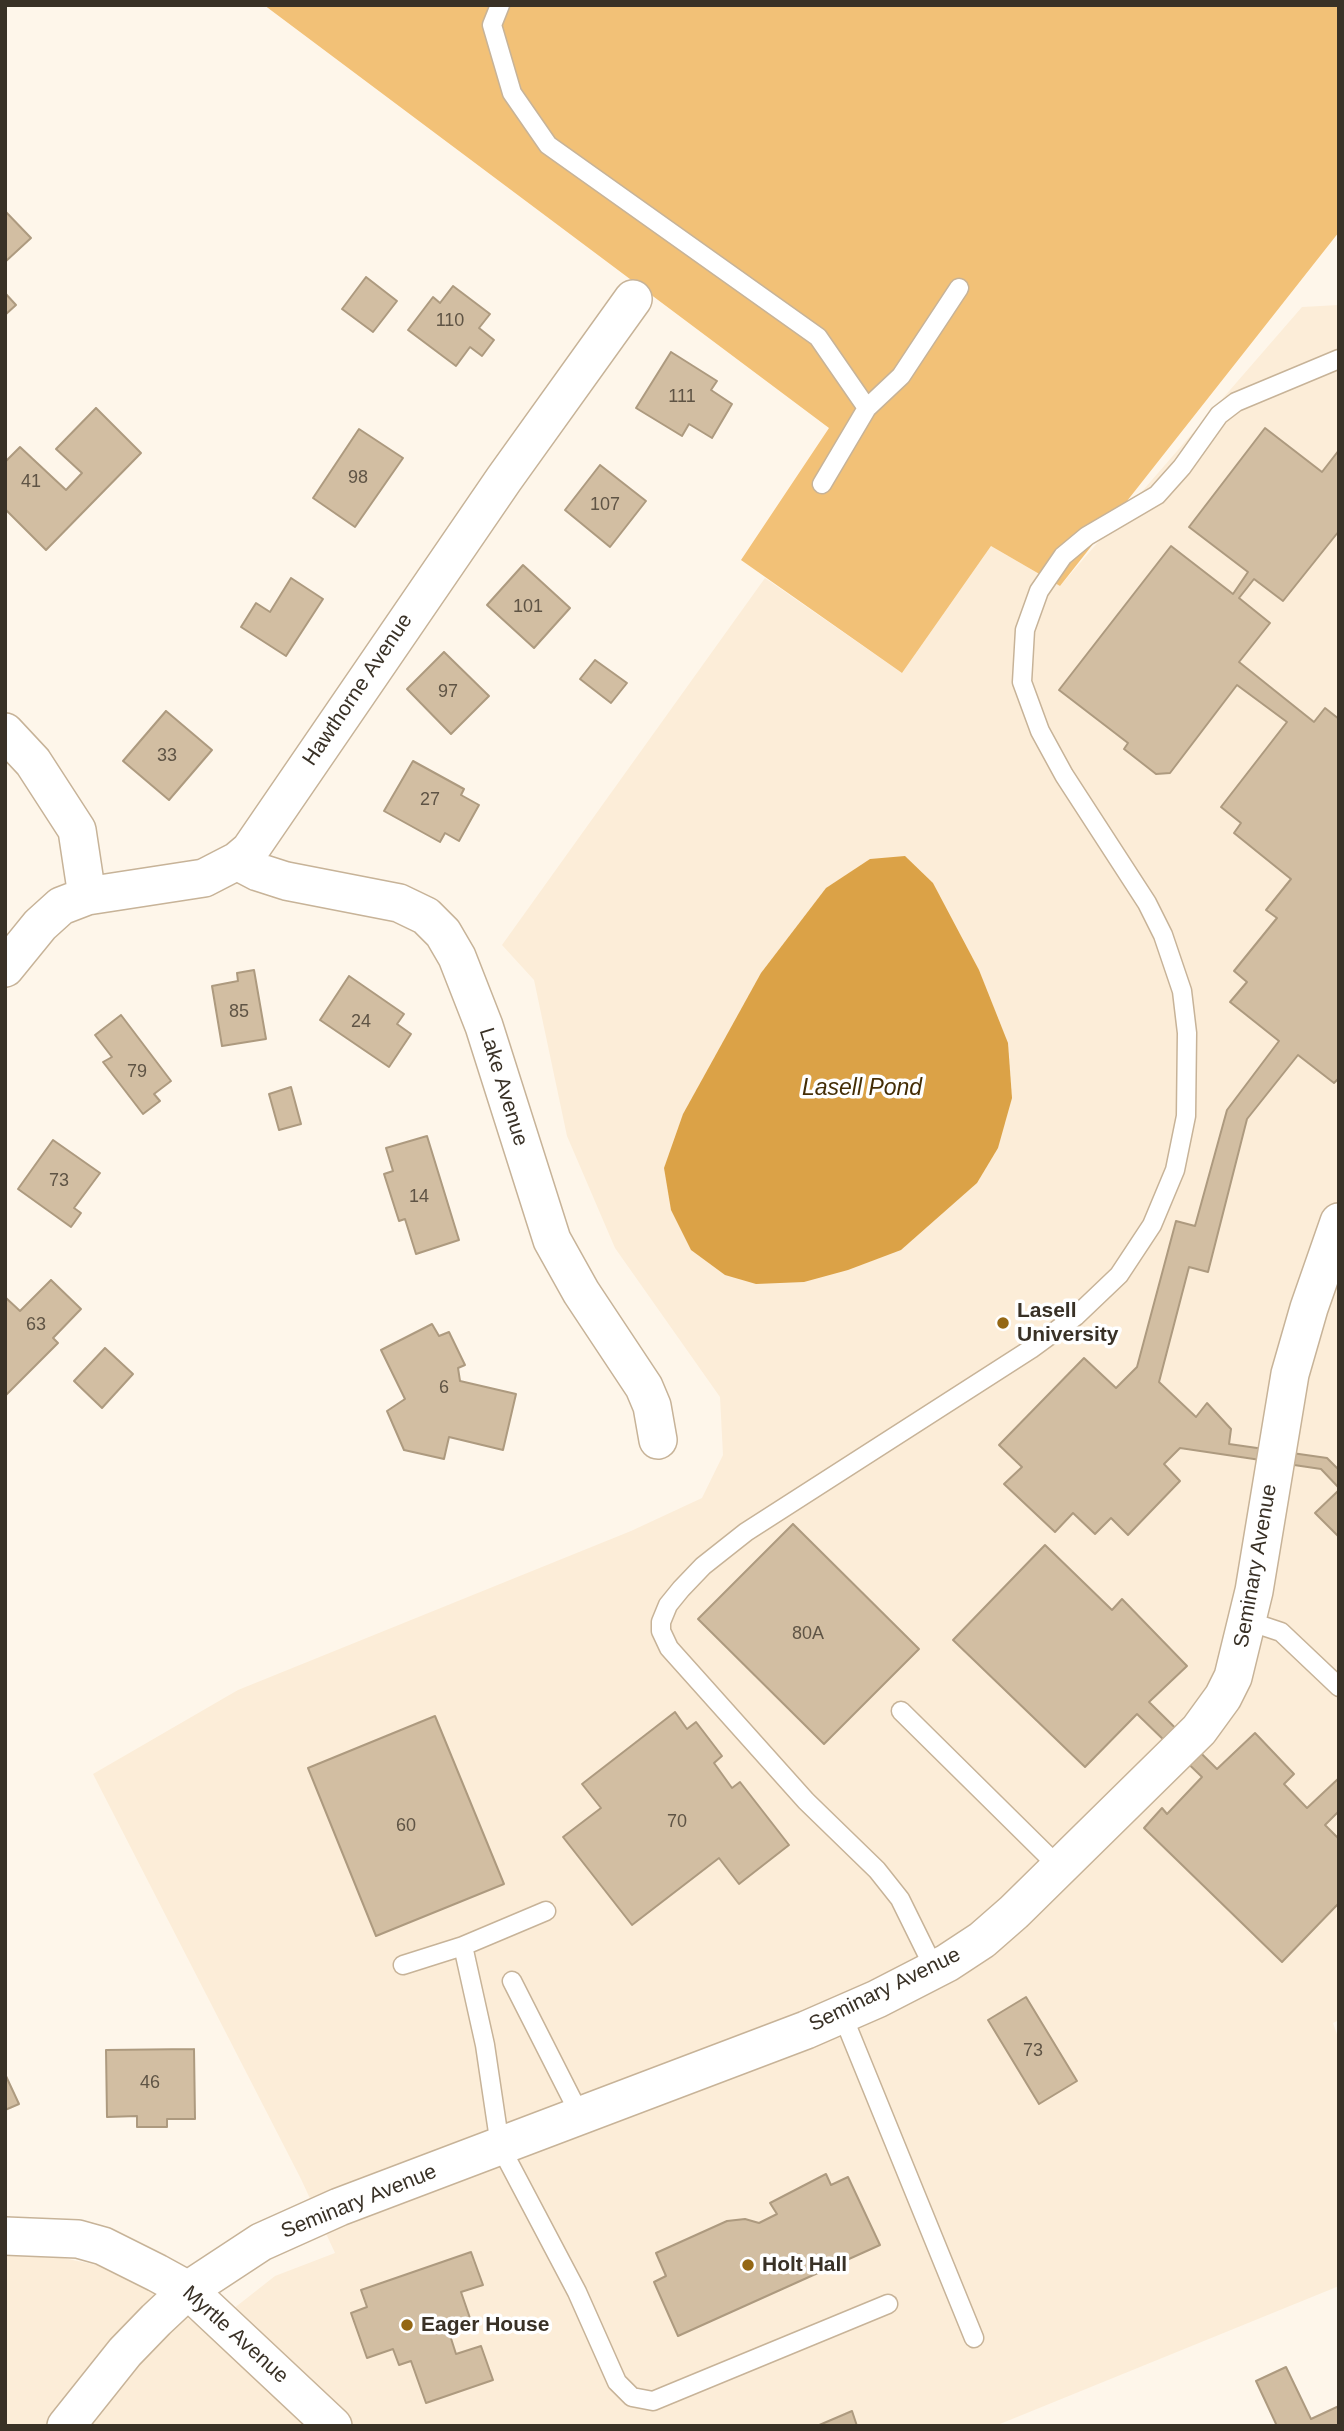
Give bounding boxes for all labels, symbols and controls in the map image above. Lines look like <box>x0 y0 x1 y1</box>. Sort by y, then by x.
house number: 110 <box>436 310 464 332</box>
house number: 111 <box>668 386 696 408</box>
house number: 98 <box>348 467 368 489</box>
house number: 41 <box>21 471 41 493</box>
house number: 107 <box>590 494 620 516</box>
house number: 101 <box>513 596 543 618</box>
street label: Hawthorne Avenue <box>298 609 418 771</box>
house number: 97 <box>438 681 458 703</box>
house number: 33 <box>157 745 177 767</box>
house number: 27 <box>420 789 440 811</box>
house number: 85 <box>229 1001 249 1023</box>
house number: 24 <box>351 1011 371 1033</box>
street label: Lake Avenue <box>473 1025 533 1149</box>
house number: 79 <box>127 1061 147 1083</box>
water label: Lasell Pond <box>802 1075 922 1103</box>
house number: 73 <box>49 1170 69 1192</box>
house number: 14 <box>409 1186 429 1208</box>
place label: Lasell University <box>1017 1298 1119 1348</box>
house number: 63 <box>26 1314 46 1336</box>
marker: Lasell University <box>995 1315 1011 1331</box>
house number: 6 <box>439 1377 449 1399</box>
street label: Seminary Avenue <box>1229 1482 1283 1650</box>
house number: 80A <box>792 1623 824 1645</box>
house number: 70 <box>667 1811 687 1833</box>
house number: 60 <box>396 1815 416 1837</box>
street label: Seminary Avenue <box>805 1942 965 2038</box>
house number: 73 <box>1023 2040 1043 2062</box>
house number: 46 <box>140 2072 160 2094</box>
street label: Seminary Avenue <box>278 2159 440 2245</box>
place label: Holt Hall <box>762 2252 847 2278</box>
marker: Holt Hall <box>740 2257 756 2273</box>
street label: Myrtle Avenue <box>177 2281 293 2389</box>
place label: Eager House <box>421 2312 549 2338</box>
marker: Eager House <box>399 2317 415 2333</box>

